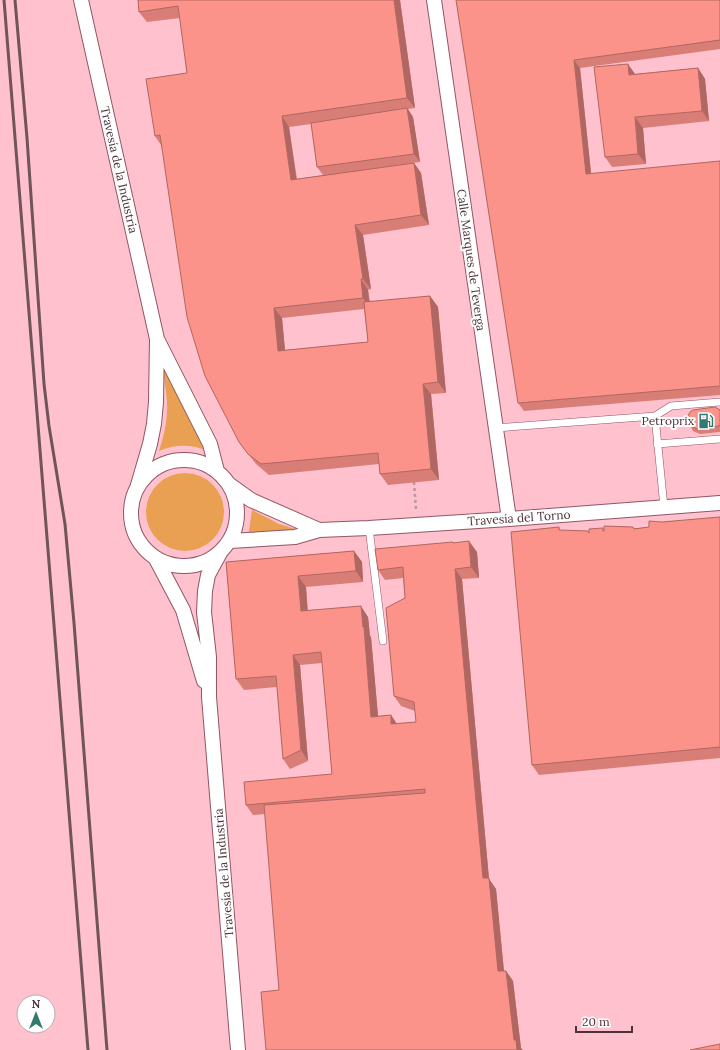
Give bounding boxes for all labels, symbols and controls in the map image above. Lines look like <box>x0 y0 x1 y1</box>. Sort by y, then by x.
street label: Travesía de la Industria <box>98 105 141 235</box>
street label: Calle Marques de Teverga <box>454 188 489 332</box>
fuel station icon: Petroprix <box>697 412 715 430</box>
place label: Petroprix <box>642 413 695 428</box>
street label: Travesía del Torno <box>467 506 571 529</box>
street label: Travesía de la Industria <box>210 808 237 938</box>
north arrow <box>16 994 56 1034</box>
text: N <box>32 997 41 1011</box>
scale bar <box>576 1008 632 1034</box>
text: 20 m <box>582 1014 610 1029</box>

